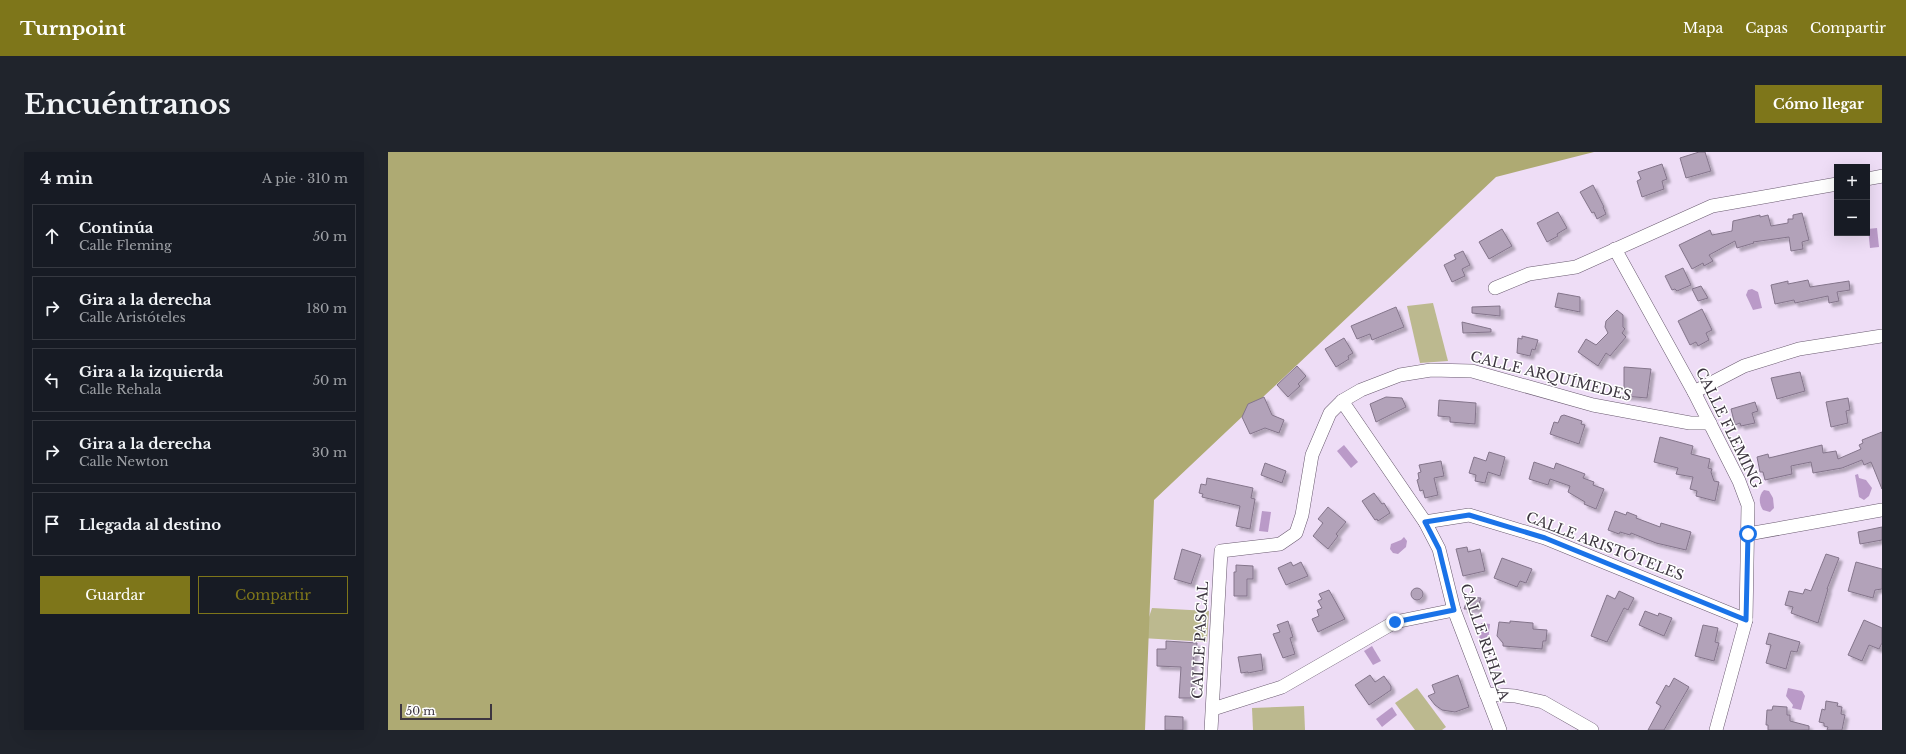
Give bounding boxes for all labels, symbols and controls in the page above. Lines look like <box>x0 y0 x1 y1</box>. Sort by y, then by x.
text: Turnpoint <box>20 17 126 40</box>
text: Mapa <box>1683 19 1723 37</box>
text: Capas <box>1745 19 1788 37</box>
text: Compartir <box>1810 19 1886 37</box>
button: Cómo llegar <box>1755 85 1882 123</box>
text: Encuéntranos <box>24 87 231 122</box>
map controls <box>1834 164 1870 236</box>
button: + <box>1834 164 1870 200</box>
text: 4 min <box>40 168 93 189</box>
text: A pie · 310 m <box>262 170 348 187</box>
button: − <box>1834 200 1870 236</box>
text: Continúa <box>79 218 153 237</box>
icon: ahead <box>41 225 63 247</box>
text: 50 m <box>313 228 347 245</box>
text: Calle Fleming <box>79 237 172 254</box>
text: Gira a la derecha <box>79 290 211 309</box>
icon: right <box>41 297 63 319</box>
text: 180 m <box>306 300 347 317</box>
text: Calle Aristóteles <box>79 309 186 326</box>
street label: CALLE ARQUÍMEDES <box>1469 347 1633 405</box>
text: Gira a la izquierda <box>79 362 223 381</box>
street label: CALLE FLEMING <box>1692 365 1766 491</box>
icon: left <box>41 369 63 391</box>
text: 50 m <box>313 372 347 389</box>
text: Calle Rehala <box>79 381 161 398</box>
text: Gira a la derecha <box>79 434 211 453</box>
icon: right <box>41 441 63 463</box>
text: 30 m <box>312 444 347 461</box>
text: Calle Newton <box>79 453 168 470</box>
street label: CALLE ARISTÓTELES <box>1524 508 1686 584</box>
icon: arrive <box>41 513 63 535</box>
text: Llegada al destino <box>79 515 221 534</box>
route start <box>1739 525 1757 543</box>
button: Guardar <box>40 576 190 614</box>
button: Compartir <box>198 576 348 614</box>
street label: CALLE PASCAL <box>1188 581 1212 699</box>
street label: CALLE REHALA <box>1457 581 1514 703</box>
route end <box>1386 613 1404 631</box>
scale bar <box>400 702 492 721</box>
text: 50 m <box>406 704 435 718</box>

